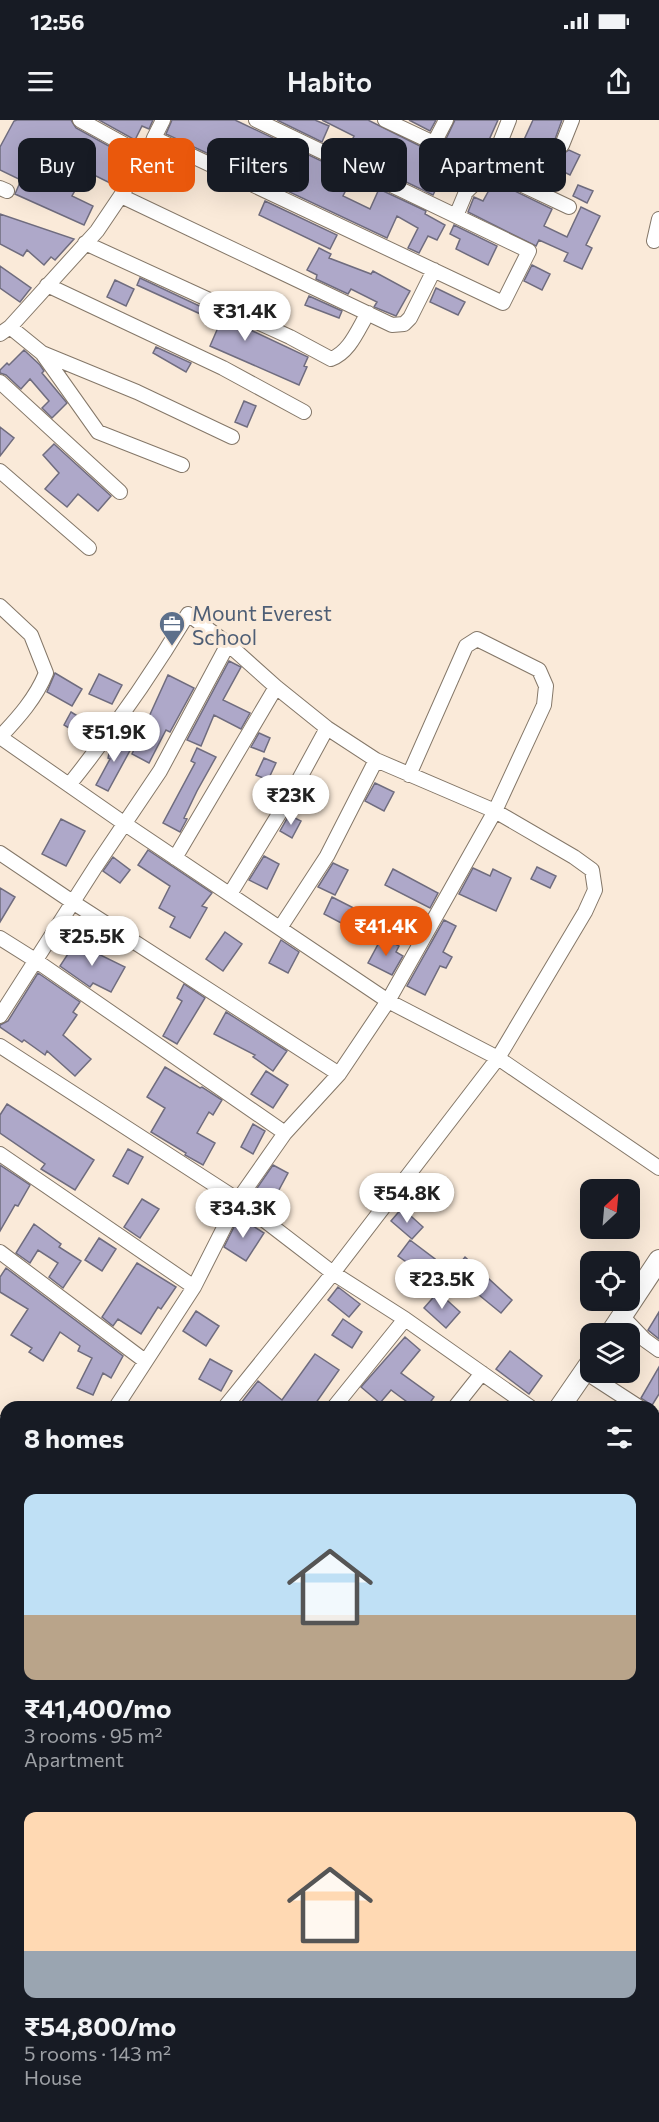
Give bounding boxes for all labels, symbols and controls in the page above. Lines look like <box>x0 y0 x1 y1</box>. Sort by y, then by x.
text: 12:56 <box>30 8 85 35</box>
icon: menu <box>24 65 57 98</box>
text: Habito <box>287 65 372 98</box>
icon: share <box>602 65 635 98</box>
chip: Buy <box>18 138 96 192</box>
chip: Rent <box>108 138 195 192</box>
chip: Filters <box>207 138 309 192</box>
chip: New <box>321 138 407 192</box>
chip: Apartment <box>419 138 566 192</box>
pin: ₹31.4K <box>196 291 294 342</box>
text: ₹31.4K <box>213 298 277 322</box>
place label: Mount Everest School <box>192 600 332 649</box>
office icon: Mount Everest School <box>157 609 187 647</box>
pin: ₹51.9K <box>65 712 163 763</box>
text: ₹51.9K <box>82 719 146 743</box>
pin: ₹23K <box>255 775 327 826</box>
text: ₹23K <box>266 782 316 806</box>
pin: ₹41.4K <box>337 906 435 957</box>
text: ₹41.4K <box>354 913 418 937</box>
pin: ₹25.5K <box>43 916 141 967</box>
text: ₹25.5K <box>59 923 125 947</box>
pin: ₹54.8K <box>358 1173 456 1224</box>
north arrow <box>580 1179 640 1239</box>
map controls <box>580 1179 640 1383</box>
text: ₹54.8K <box>373 1180 441 1204</box>
pin: ₹34.3K <box>194 1188 292 1239</box>
text: ₹34.3K <box>209 1195 277 1219</box>
button: locate <box>580 1251 640 1311</box>
pin: ₹23.5K <box>393 1259 491 1310</box>
text: ₹23.5K <box>409 1266 475 1290</box>
button: layers <box>580 1323 640 1383</box>
icon: filters <box>603 1421 636 1454</box>
text: 8 homes <box>24 1422 124 1453</box>
icon: home <box>276 1533 384 1641</box>
text: ₹41,400/mo <box>24 1692 172 1723</box>
text: 3 rooms · 95 m² <box>24 1723 163 1747</box>
text: Apartment <box>24 1747 124 1771</box>
icon: home <box>276 1851 384 1959</box>
text: ₹54,800/mo <box>24 2010 176 2041</box>
text: 5 rooms · 143 m² <box>24 2041 171 2065</box>
text: House <box>24 2065 82 2089</box>

